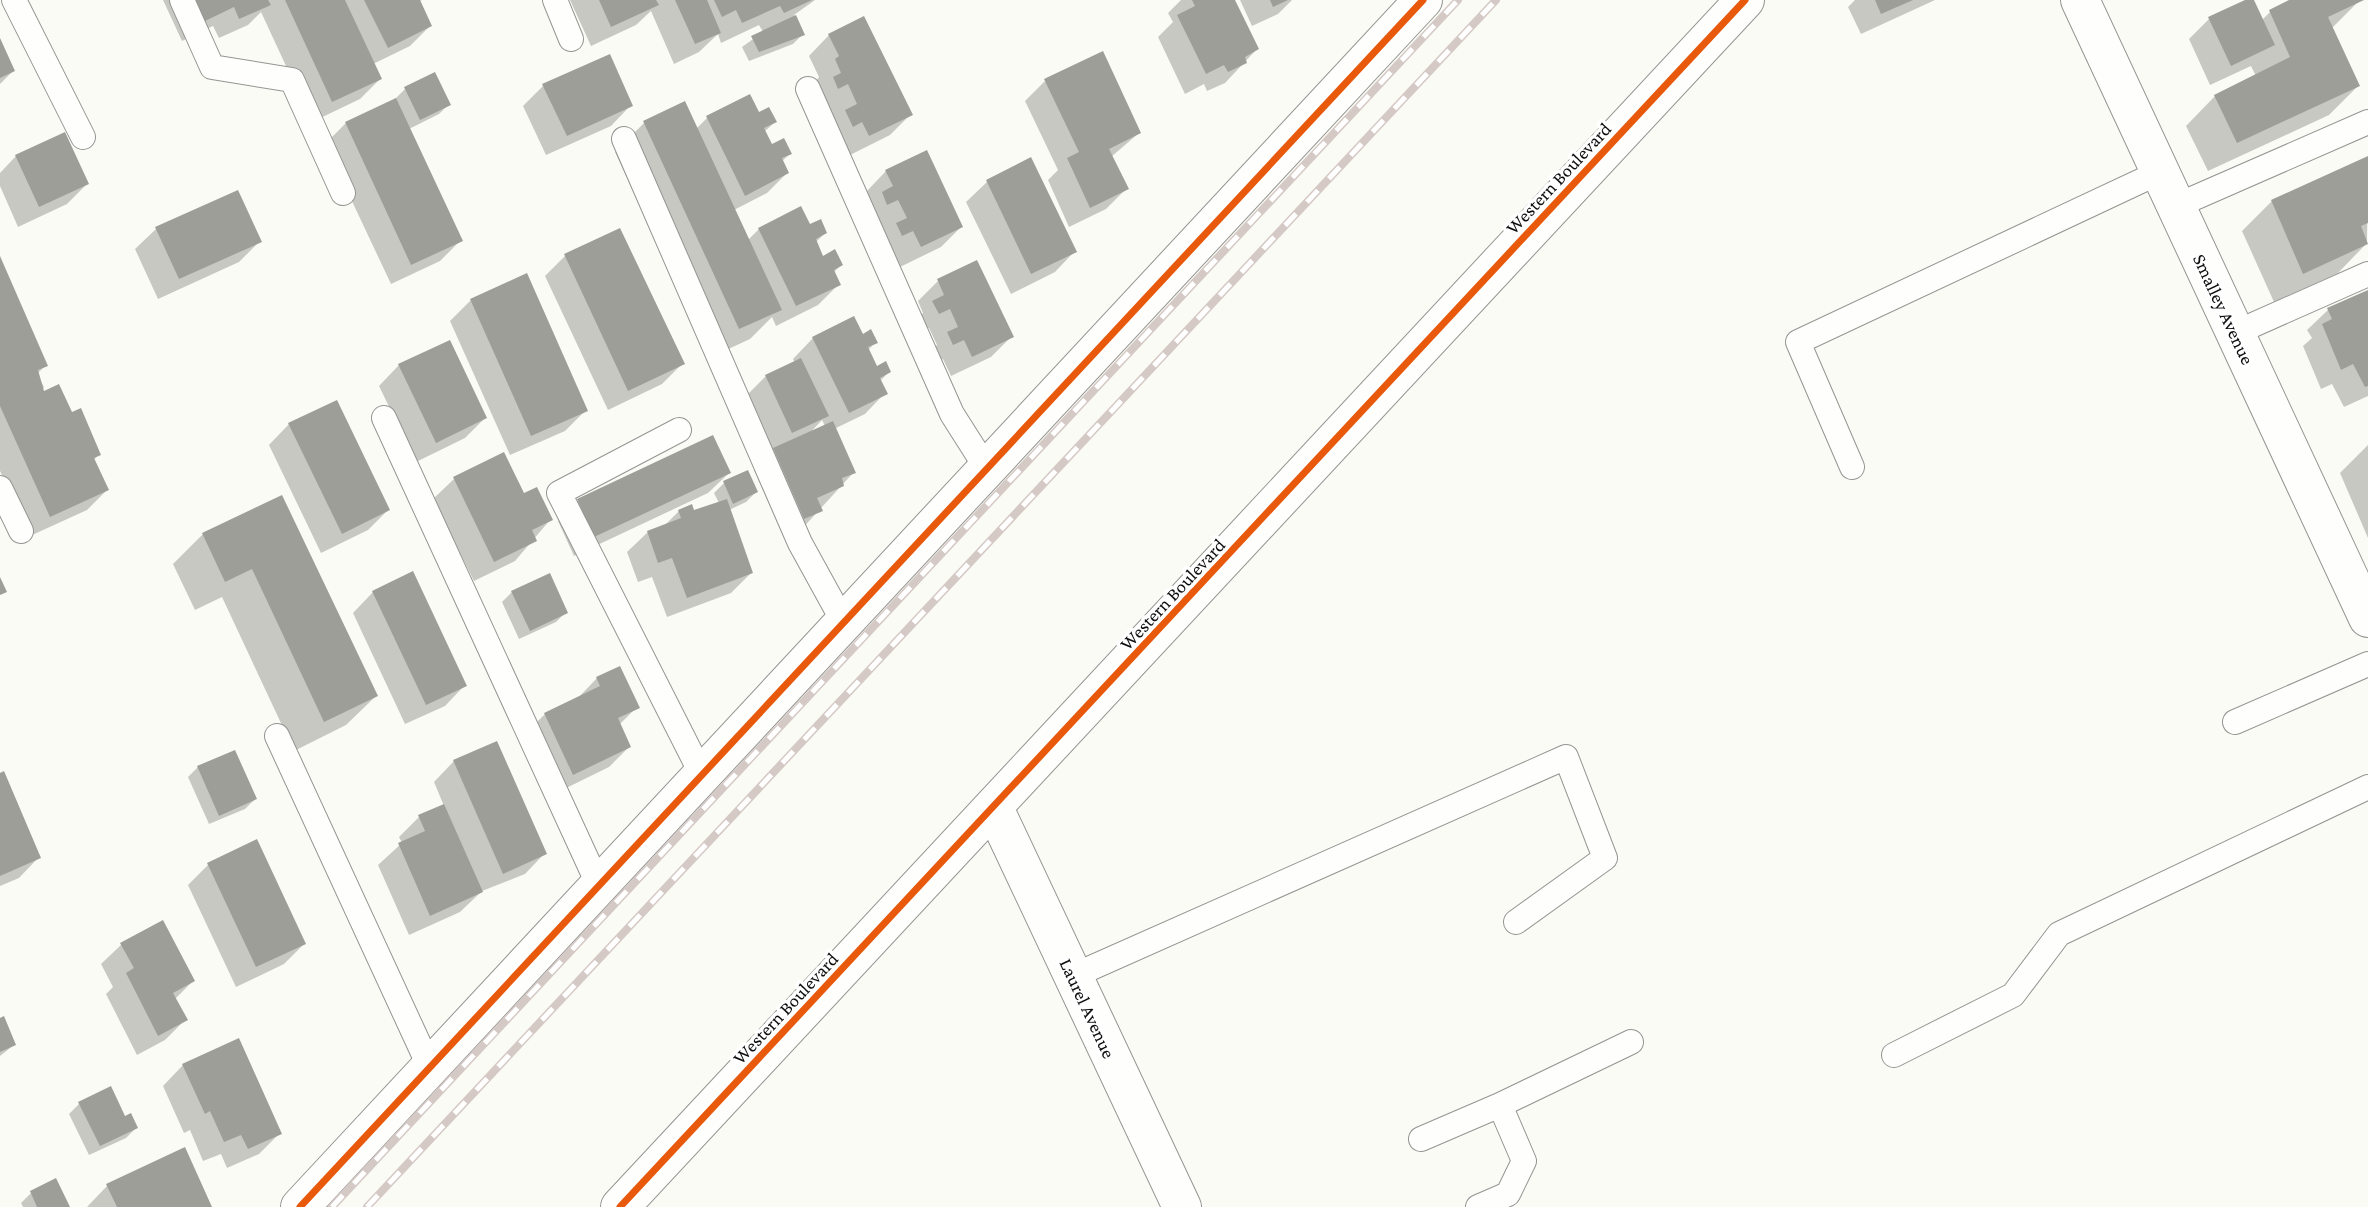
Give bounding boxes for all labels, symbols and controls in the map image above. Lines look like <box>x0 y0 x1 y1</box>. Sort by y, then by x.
street label: Western Boulevard <box>1501 118 1615 238</box>
street label: Smalley Avenue <box>2189 251 2258 368</box>
street label: Western Boulevard <box>1115 534 1229 654</box>
street label: Western Boulevard <box>728 948 842 1068</box>
street label: Laurel Avenue <box>1055 955 1120 1061</box>

